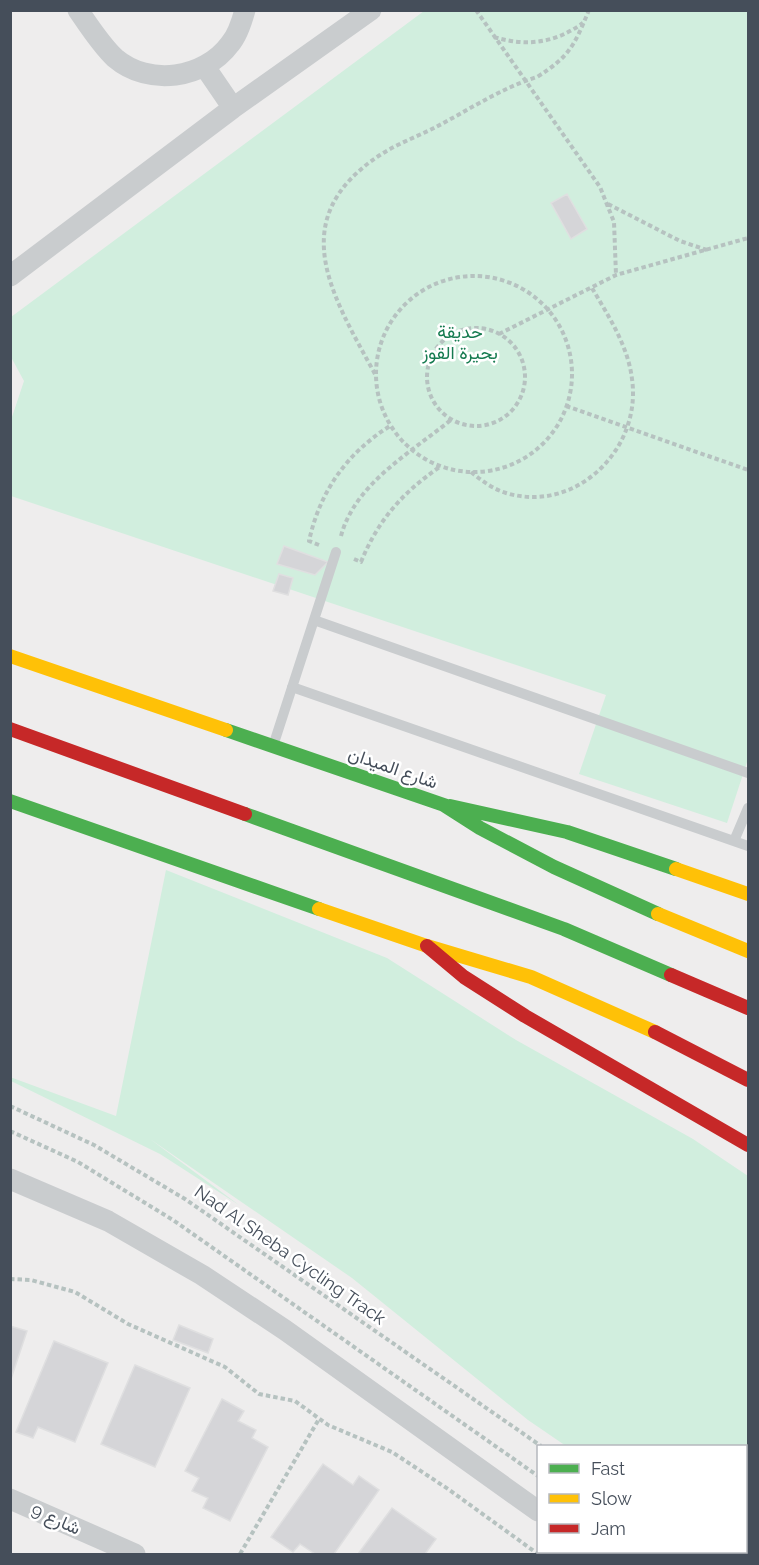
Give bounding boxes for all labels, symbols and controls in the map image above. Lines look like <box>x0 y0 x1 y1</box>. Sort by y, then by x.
park label: حديقة بحيرة القوز <box>421 321 498 364</box>
street label: شارع الميدان <box>345 742 441 794</box>
street label: Nad Al Sheba Cycling Track <box>191 1180 390 1329</box>
legend <box>537 1445 747 1553</box>
text: Fast <box>591 1458 625 1479</box>
text: Slow <box>591 1488 632 1509</box>
street label: شارع 9 <box>28 1499 84 1540</box>
text: Jam <box>591 1518 626 1539</box>

